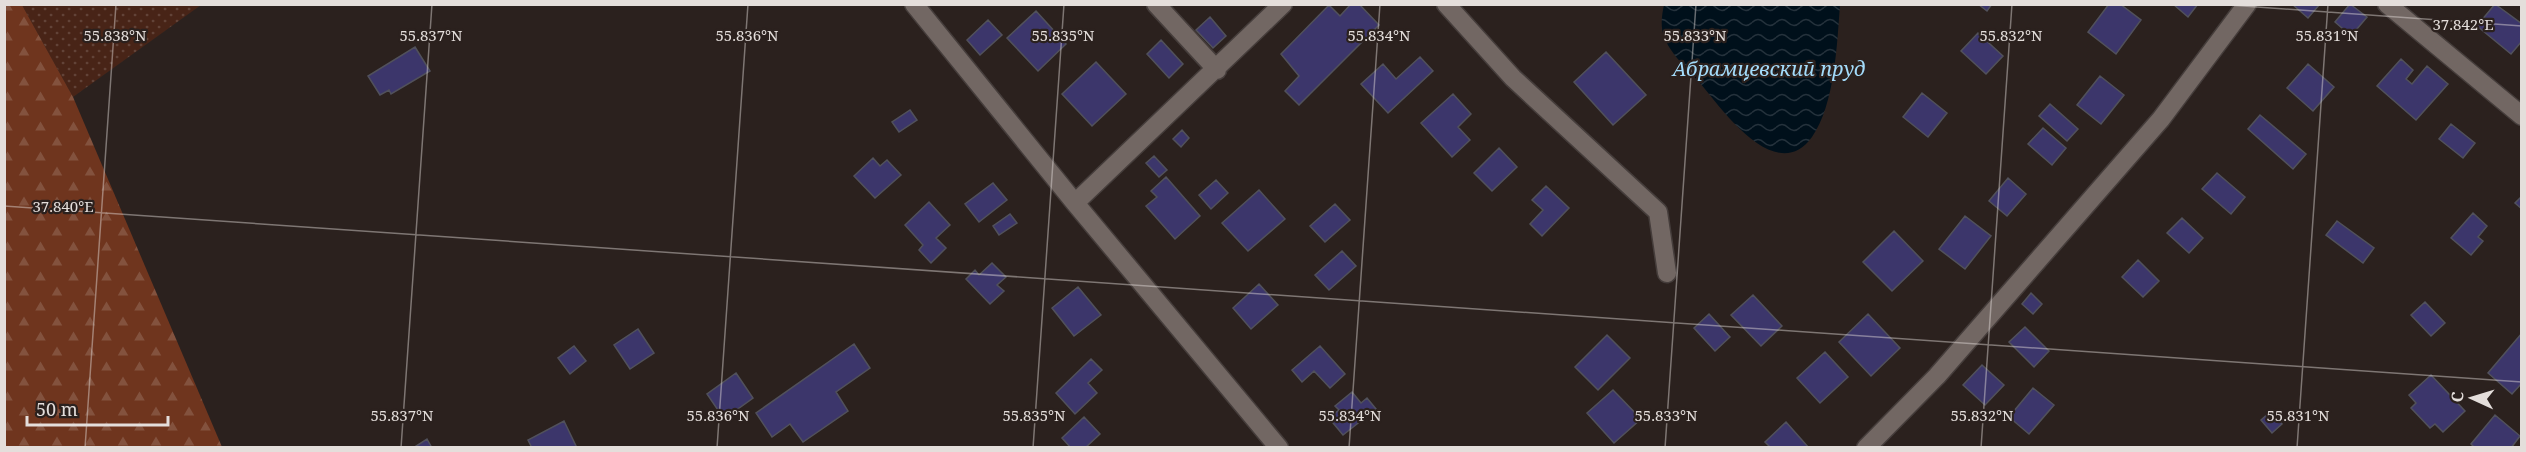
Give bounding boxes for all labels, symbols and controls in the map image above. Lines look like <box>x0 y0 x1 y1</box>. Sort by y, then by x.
text: 37.842°E <box>2432 14 2494 34</box>
text: 55.838°N <box>83 25 147 45</box>
text: 55.837°N <box>399 25 463 45</box>
text: 55.836°N <box>715 25 779 45</box>
text: 55.835°N <box>1031 25 1095 45</box>
text: 55.834°N <box>1347 25 1411 45</box>
text: 55.833°N <box>1663 25 1727 45</box>
text: 55.832°N <box>1979 25 2043 45</box>
text: 55.831°N <box>2295 25 2359 45</box>
water label: Абрамцевский пруд <box>1670 55 1866 82</box>
text: 37.840°E <box>32 196 94 216</box>
north arrow <box>2442 368 2502 428</box>
scale bar <box>27 389 168 427</box>
text: С <box>2446 391 2468 403</box>
text: 50 m <box>36 397 78 421</box>
text: 55.837°N <box>370 405 434 425</box>
text: 55.836°N <box>686 405 750 425</box>
text: 55.835°N <box>1002 405 1066 425</box>
text: 55.834°N <box>1318 405 1382 425</box>
text: 55.833°N <box>1634 405 1698 425</box>
text: 55.832°N <box>1950 405 2014 425</box>
text: 55.831°N <box>2266 405 2330 425</box>

